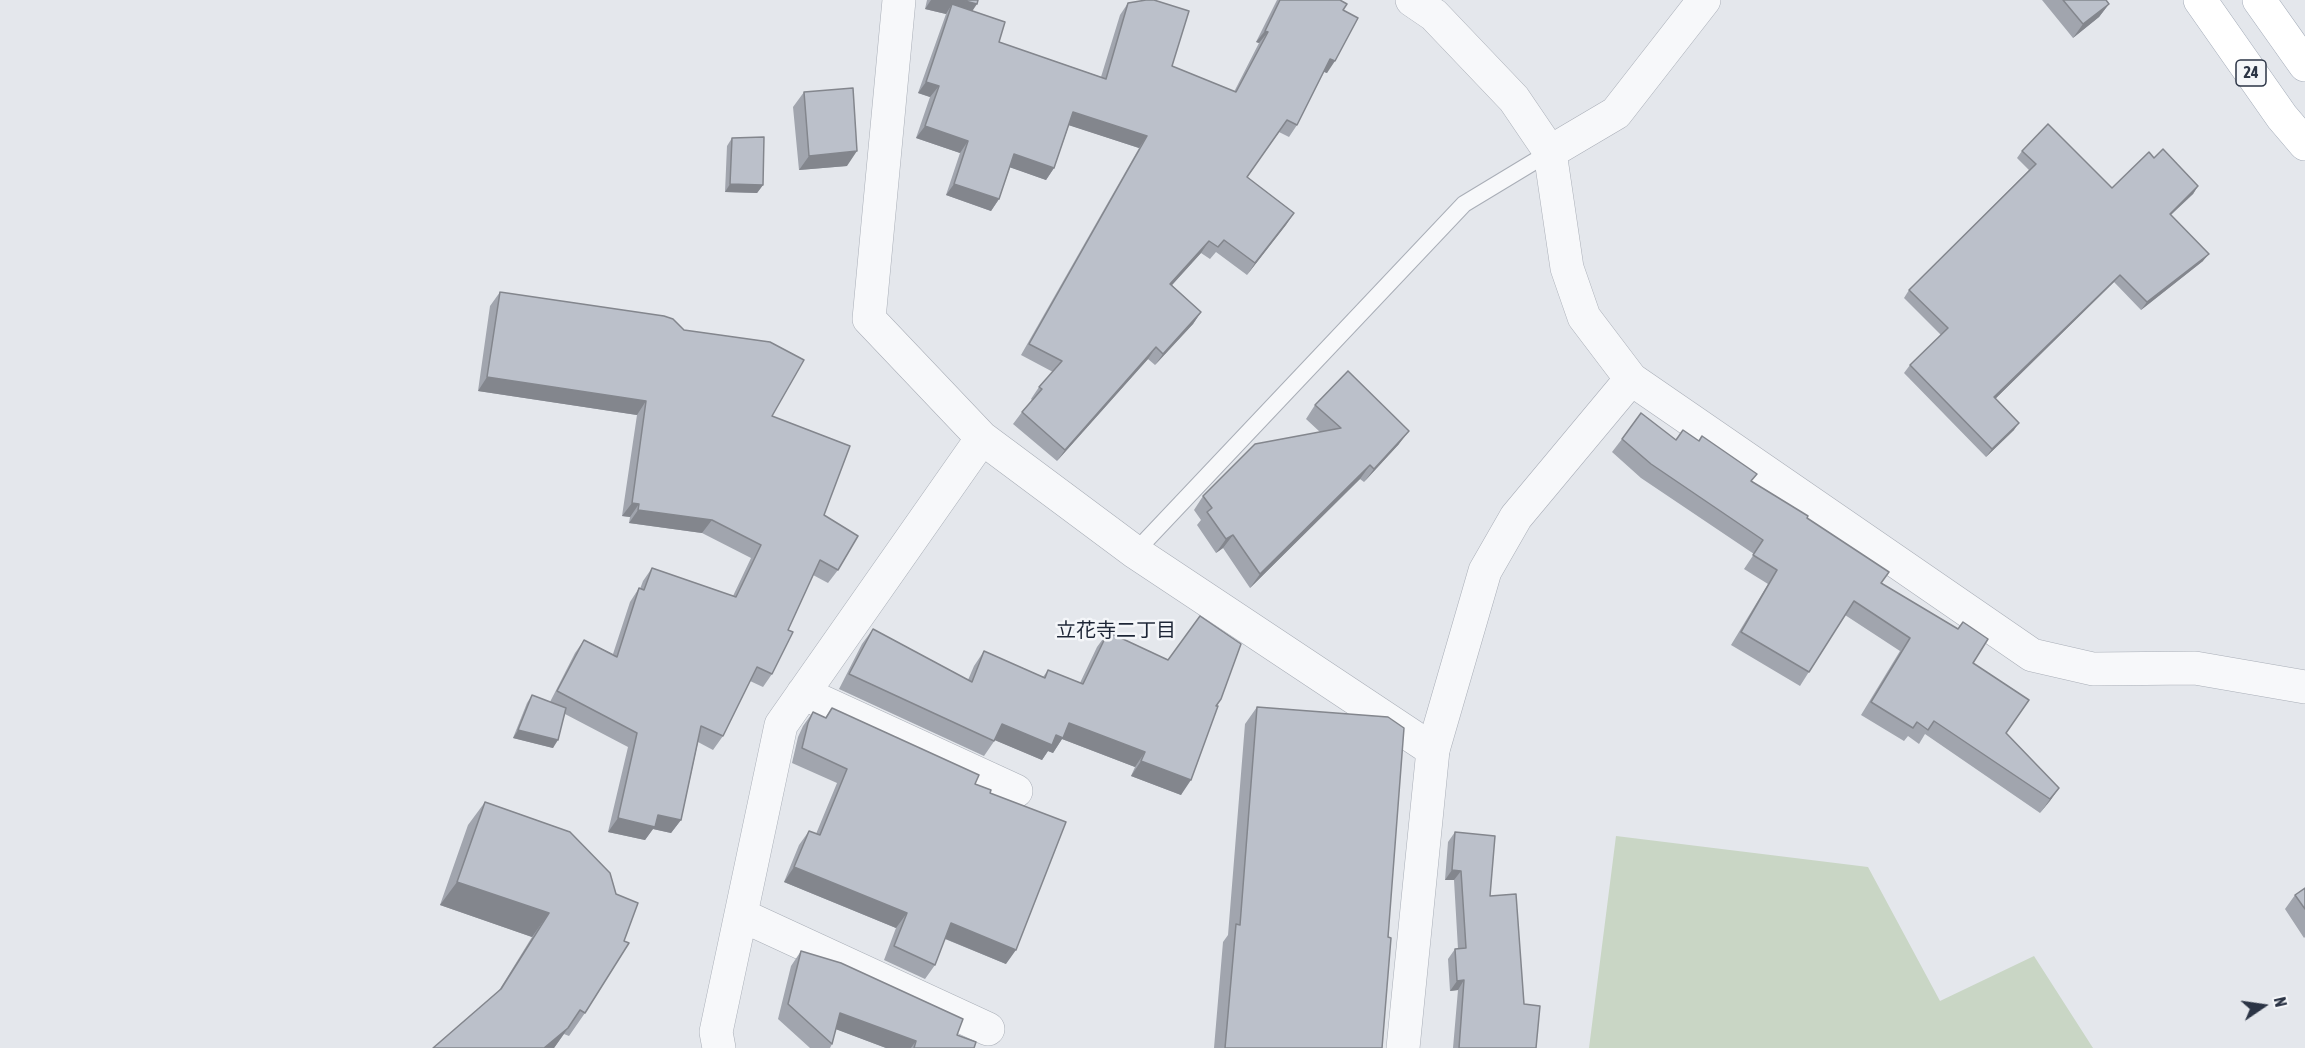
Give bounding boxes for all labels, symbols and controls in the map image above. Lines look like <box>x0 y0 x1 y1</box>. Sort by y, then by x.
road number: 24 <box>2236 60 2266 86</box>
district label: 立花寺二丁目 <box>1056 619 1176 643</box>
north arrow <box>2233 976 2293 1036</box>
text: N <box>2271 995 2290 1009</box>

